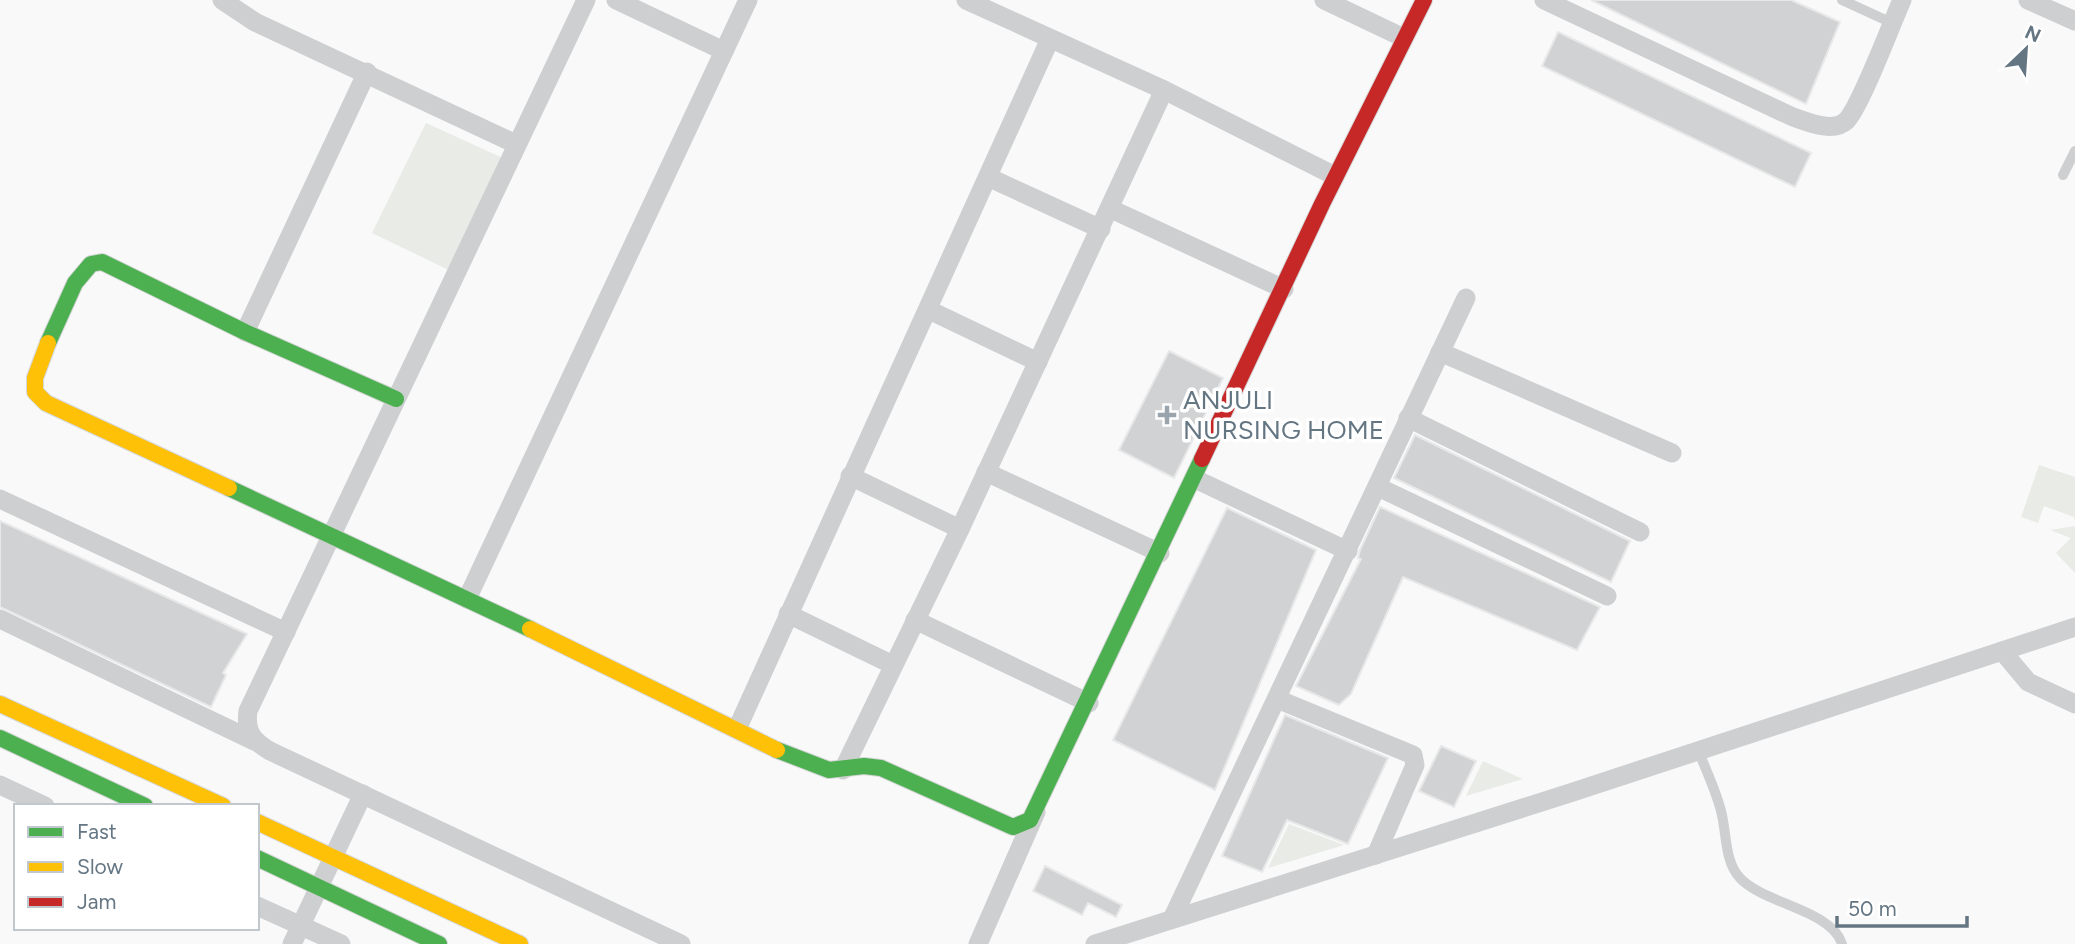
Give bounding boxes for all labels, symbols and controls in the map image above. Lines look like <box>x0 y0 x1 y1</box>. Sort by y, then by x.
north arrow <box>1991 14 2061 84</box>
text: N <box>2021 21 2044 48</box>
place label: ANJULI NURSING HOME <box>1183 384 1384 446</box>
marker: ANJULI NURSING HOME <box>1157 405 1177 425</box>
legend <box>14 804 259 930</box>
text: Fast <box>77 819 117 844</box>
text: Slow <box>77 854 123 879</box>
scale bar <box>1837 884 1966 928</box>
text: Jam <box>77 889 116 914</box>
text: 50 m <box>1848 896 1897 921</box>

